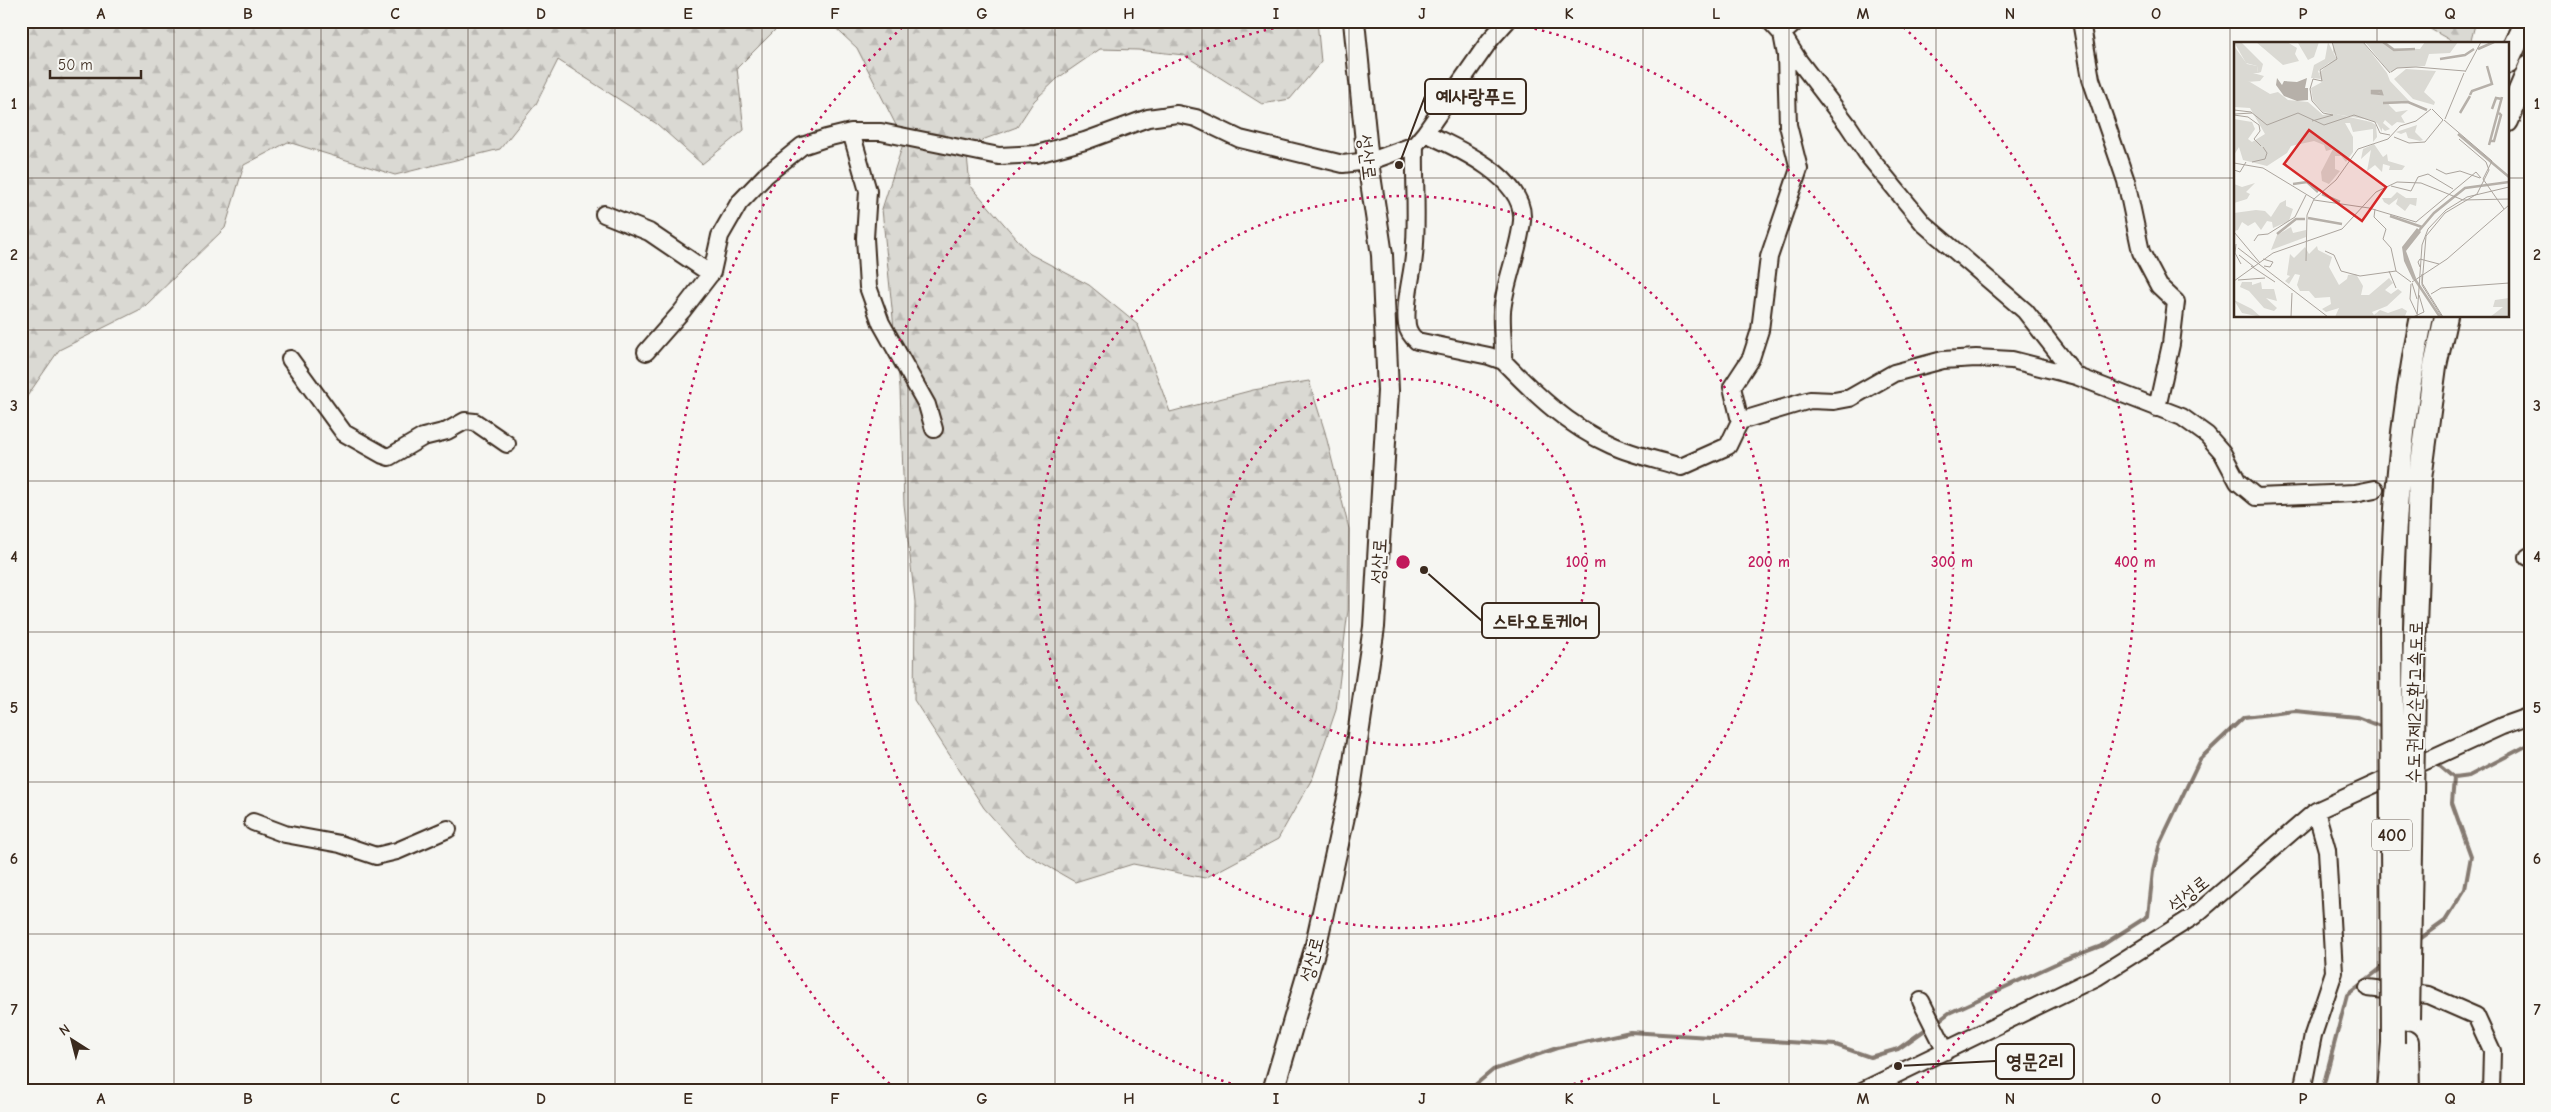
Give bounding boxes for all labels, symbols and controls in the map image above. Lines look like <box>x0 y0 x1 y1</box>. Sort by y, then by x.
text: A <box>97 5 106 23</box>
text: B <box>243 5 253 23</box>
text: C <box>390 5 400 23</box>
text: D <box>536 5 546 23</box>
text: E <box>683 5 693 23</box>
text: F <box>830 5 840 23</box>
text: G <box>976 5 988 23</box>
text: H <box>1123 5 1135 23</box>
text: I <box>1273 5 1279 23</box>
text: J <box>1418 5 1426 23</box>
text: K <box>1564 5 1574 23</box>
text: L <box>1712 5 1720 23</box>
text: M <box>1857 5 1870 23</box>
text: N <box>2005 5 2015 23</box>
text: O <box>2151 5 2161 23</box>
text: P <box>2299 5 2308 23</box>
text: Q <box>2444 5 2456 23</box>
inset map <box>2234 42 2508 318</box>
scale bar <box>50 48 141 80</box>
text: 50 m <box>58 56 93 74</box>
callout: 예사랑푸드 <box>1425 79 1526 114</box>
text: 예사랑푸드 <box>1436 85 1516 108</box>
text: 1 <box>11 95 17 113</box>
text: 1 <box>2534 95 2540 113</box>
street label: 성산로 <box>1353 133 1381 181</box>
text: 2 <box>10 246 18 264</box>
text: 2 <box>2533 246 2541 264</box>
text: 3 <box>10 397 18 415</box>
text: 3 <box>2533 397 2541 415</box>
street label: 성산로 <box>1367 538 1391 585</box>
text: 4 <box>10 548 18 566</box>
text: 4 <box>2533 548 2541 566</box>
centre of rings <box>1394 553 1412 571</box>
text: 100 m <box>1566 553 1606 571</box>
text: 200 m <box>1748 553 1790 571</box>
text: 300 m <box>1931 553 1973 571</box>
text: 400 m <box>2114 553 2156 571</box>
callout: 스타오토케어 <box>1482 603 1599 638</box>
text: 스타오토케어 <box>1492 610 1588 633</box>
street label: 수도권제2순환고속도로 <box>2403 620 2427 784</box>
text: 5 <box>10 699 18 717</box>
text: 5 <box>2533 699 2541 717</box>
road number: 400 <box>2372 820 2412 850</box>
text: 6 <box>10 850 18 868</box>
text: 6 <box>2533 850 2541 868</box>
street label: 석성로 <box>2164 871 2213 917</box>
street label: 성산로 <box>1295 934 1329 984</box>
text: 7 <box>10 1001 18 1019</box>
text: 7 <box>2533 1001 2541 1019</box>
north arrow <box>48 1014 98 1064</box>
text: N <box>56 1020 73 1039</box>
callout: 영문2리 <box>1996 1044 2074 1079</box>
text: 영문2리 <box>2006 1050 2064 1073</box>
text: A <box>97 1090 106 1108</box>
text: B <box>243 1090 253 1108</box>
text: C <box>390 1090 400 1108</box>
text: D <box>536 1090 546 1108</box>
text: E <box>683 1090 693 1108</box>
text: F <box>830 1090 840 1108</box>
text: G <box>976 1090 988 1108</box>
text: H <box>1123 1090 1135 1108</box>
text: I <box>1273 1090 1279 1108</box>
text: J <box>1418 1090 1426 1108</box>
text: K <box>1564 1090 1574 1108</box>
text: L <box>1712 1090 1720 1108</box>
text: M <box>1857 1090 1870 1108</box>
text: N <box>2005 1090 2015 1108</box>
text: O <box>2151 1090 2161 1108</box>
text: P <box>2299 1090 2308 1108</box>
text: Q <box>2444 1090 2456 1108</box>

